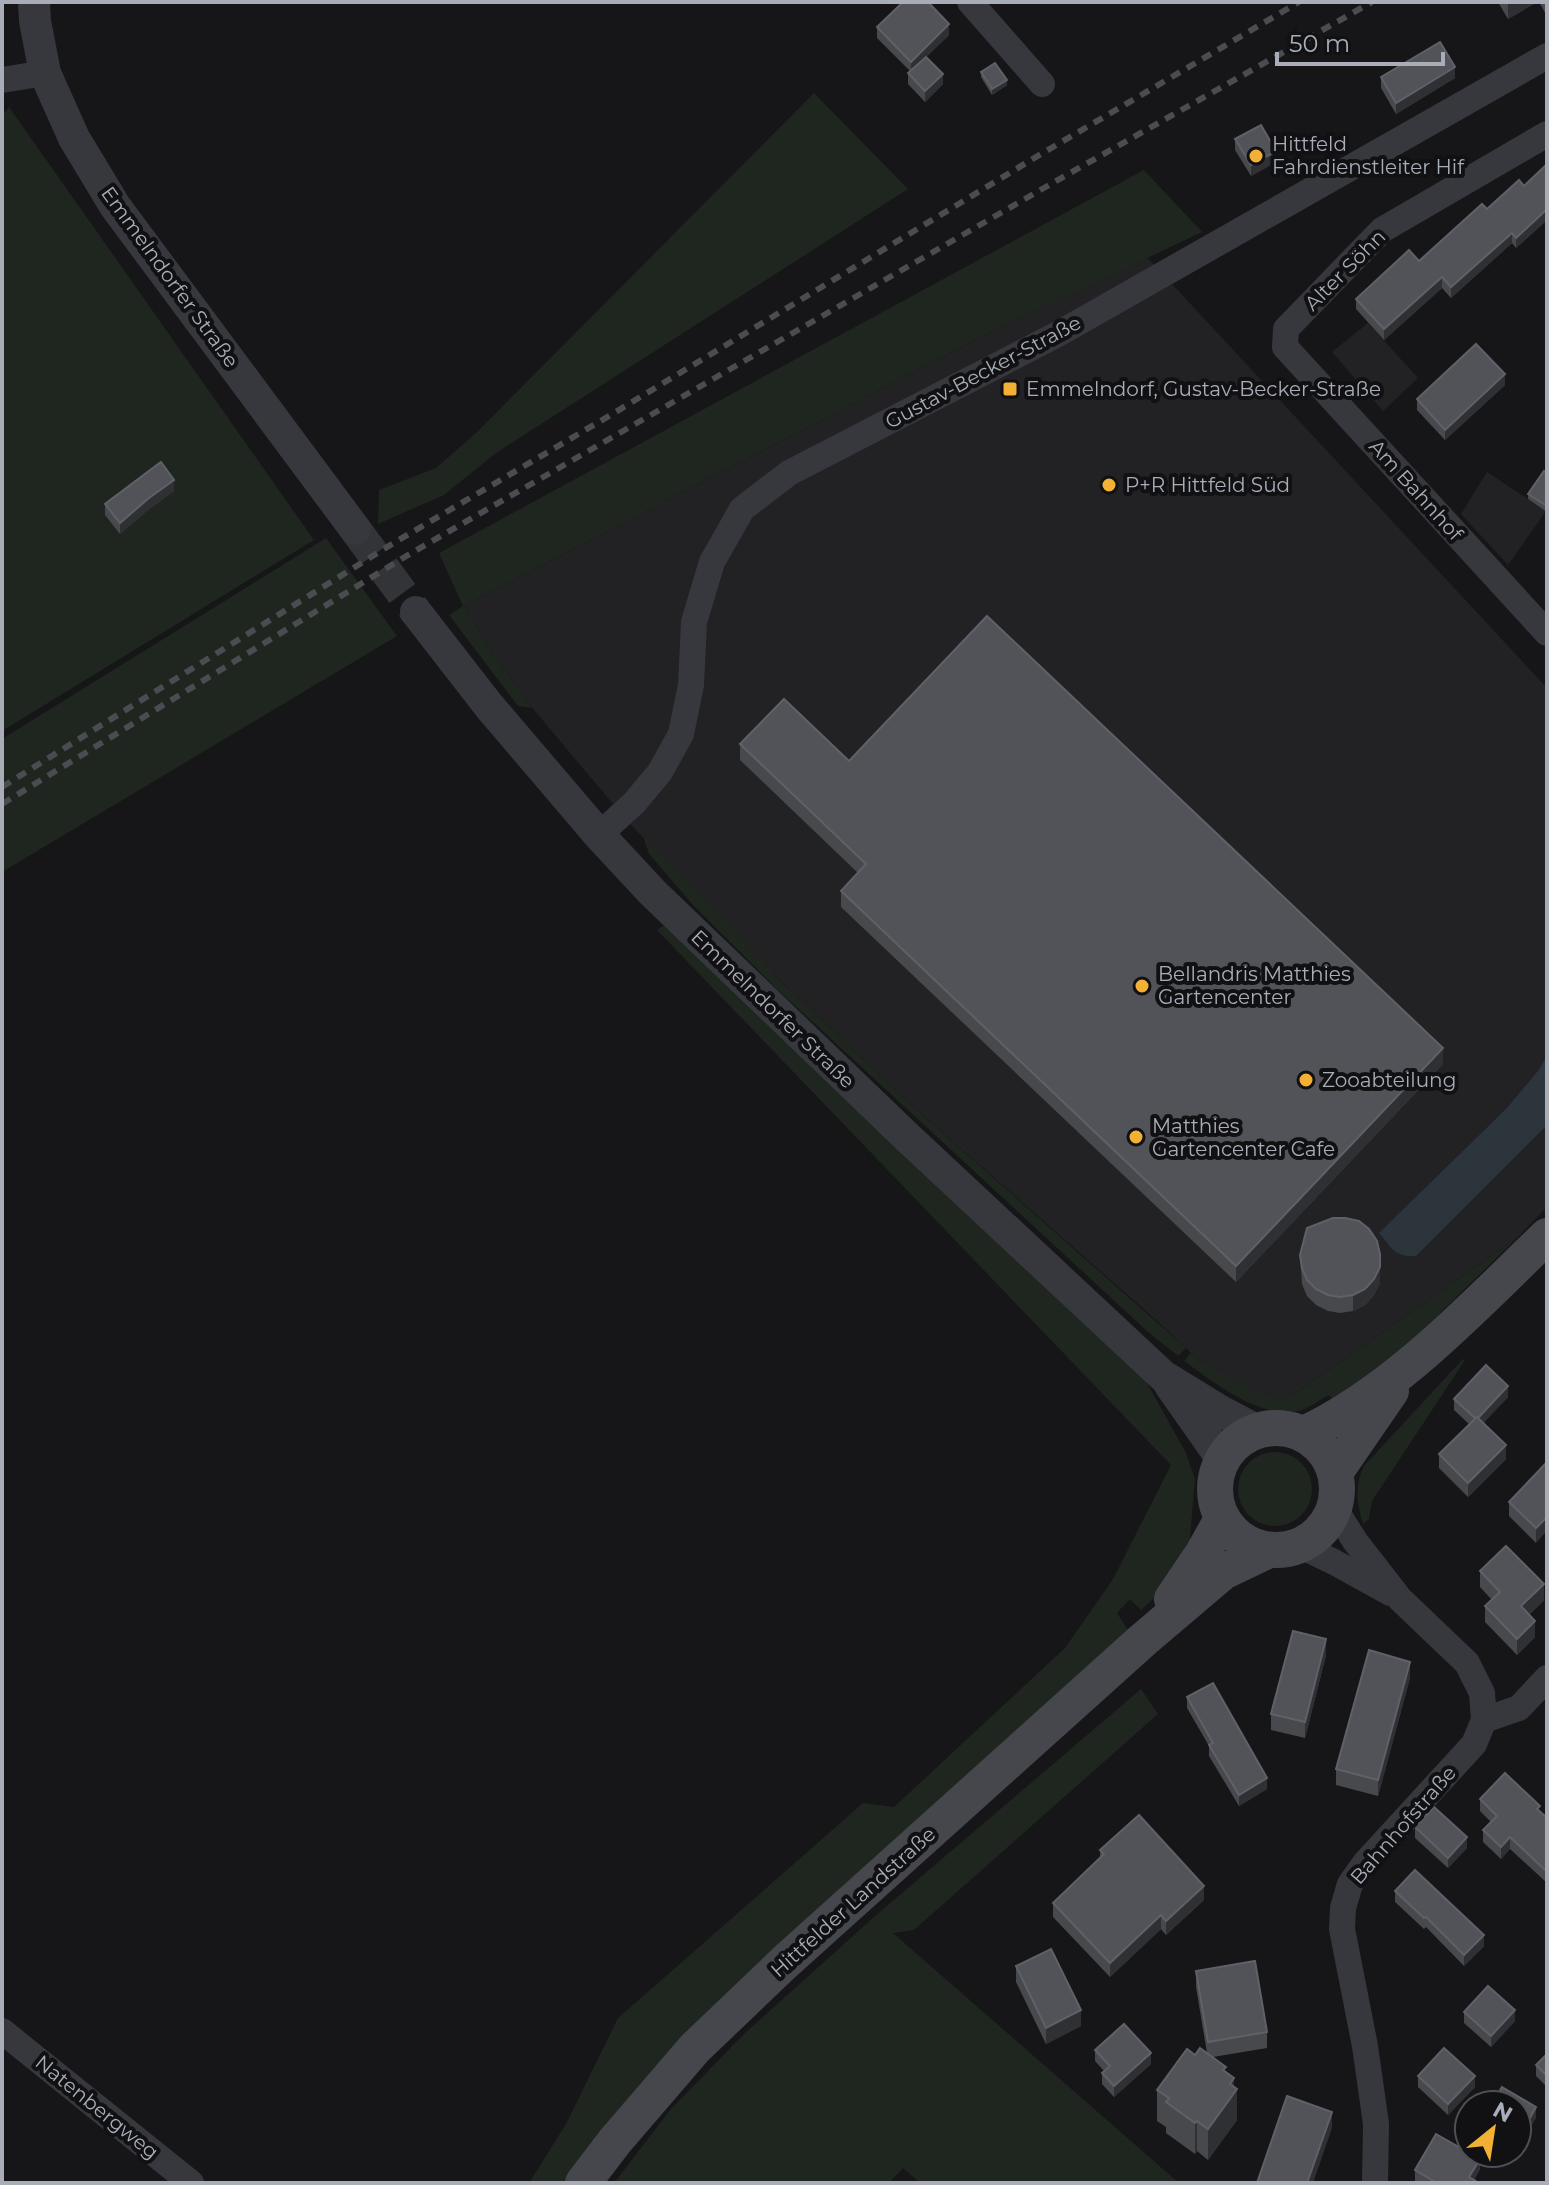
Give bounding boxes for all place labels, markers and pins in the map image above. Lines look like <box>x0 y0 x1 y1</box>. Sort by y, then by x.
place label: Hittfeld Fahrdienstleiter Hif <box>1272 132 1465 179</box>
marker: Hittfeld Fahrdienstleiter Hif <box>1247 147 1265 165</box>
place label: Emmelndorf, Gustav-Becker-Straße <box>1026 377 1381 401</box>
marker: Emmelndorf, Gustav-Becker-Straße <box>1001 380 1019 398</box>
place label: P+R Hittfeld Süd <box>1125 473 1290 497</box>
marker: P+R Hittfeld Süd <box>1100 476 1118 494</box>
place label: Bellandris Matthies Gartencenter <box>1158 962 1351 1009</box>
marker: Bellandris Matthies Gartencenter <box>1133 977 1151 995</box>
place label: Zooabteilung <box>1322 1068 1456 1092</box>
marker: Zooabteilung <box>1297 1071 1315 1089</box>
place label: Matthies Gartencenter Cafe <box>1152 1114 1335 1161</box>
marker: Matthies Gartencenter Cafe <box>1127 1128 1145 1146</box>

